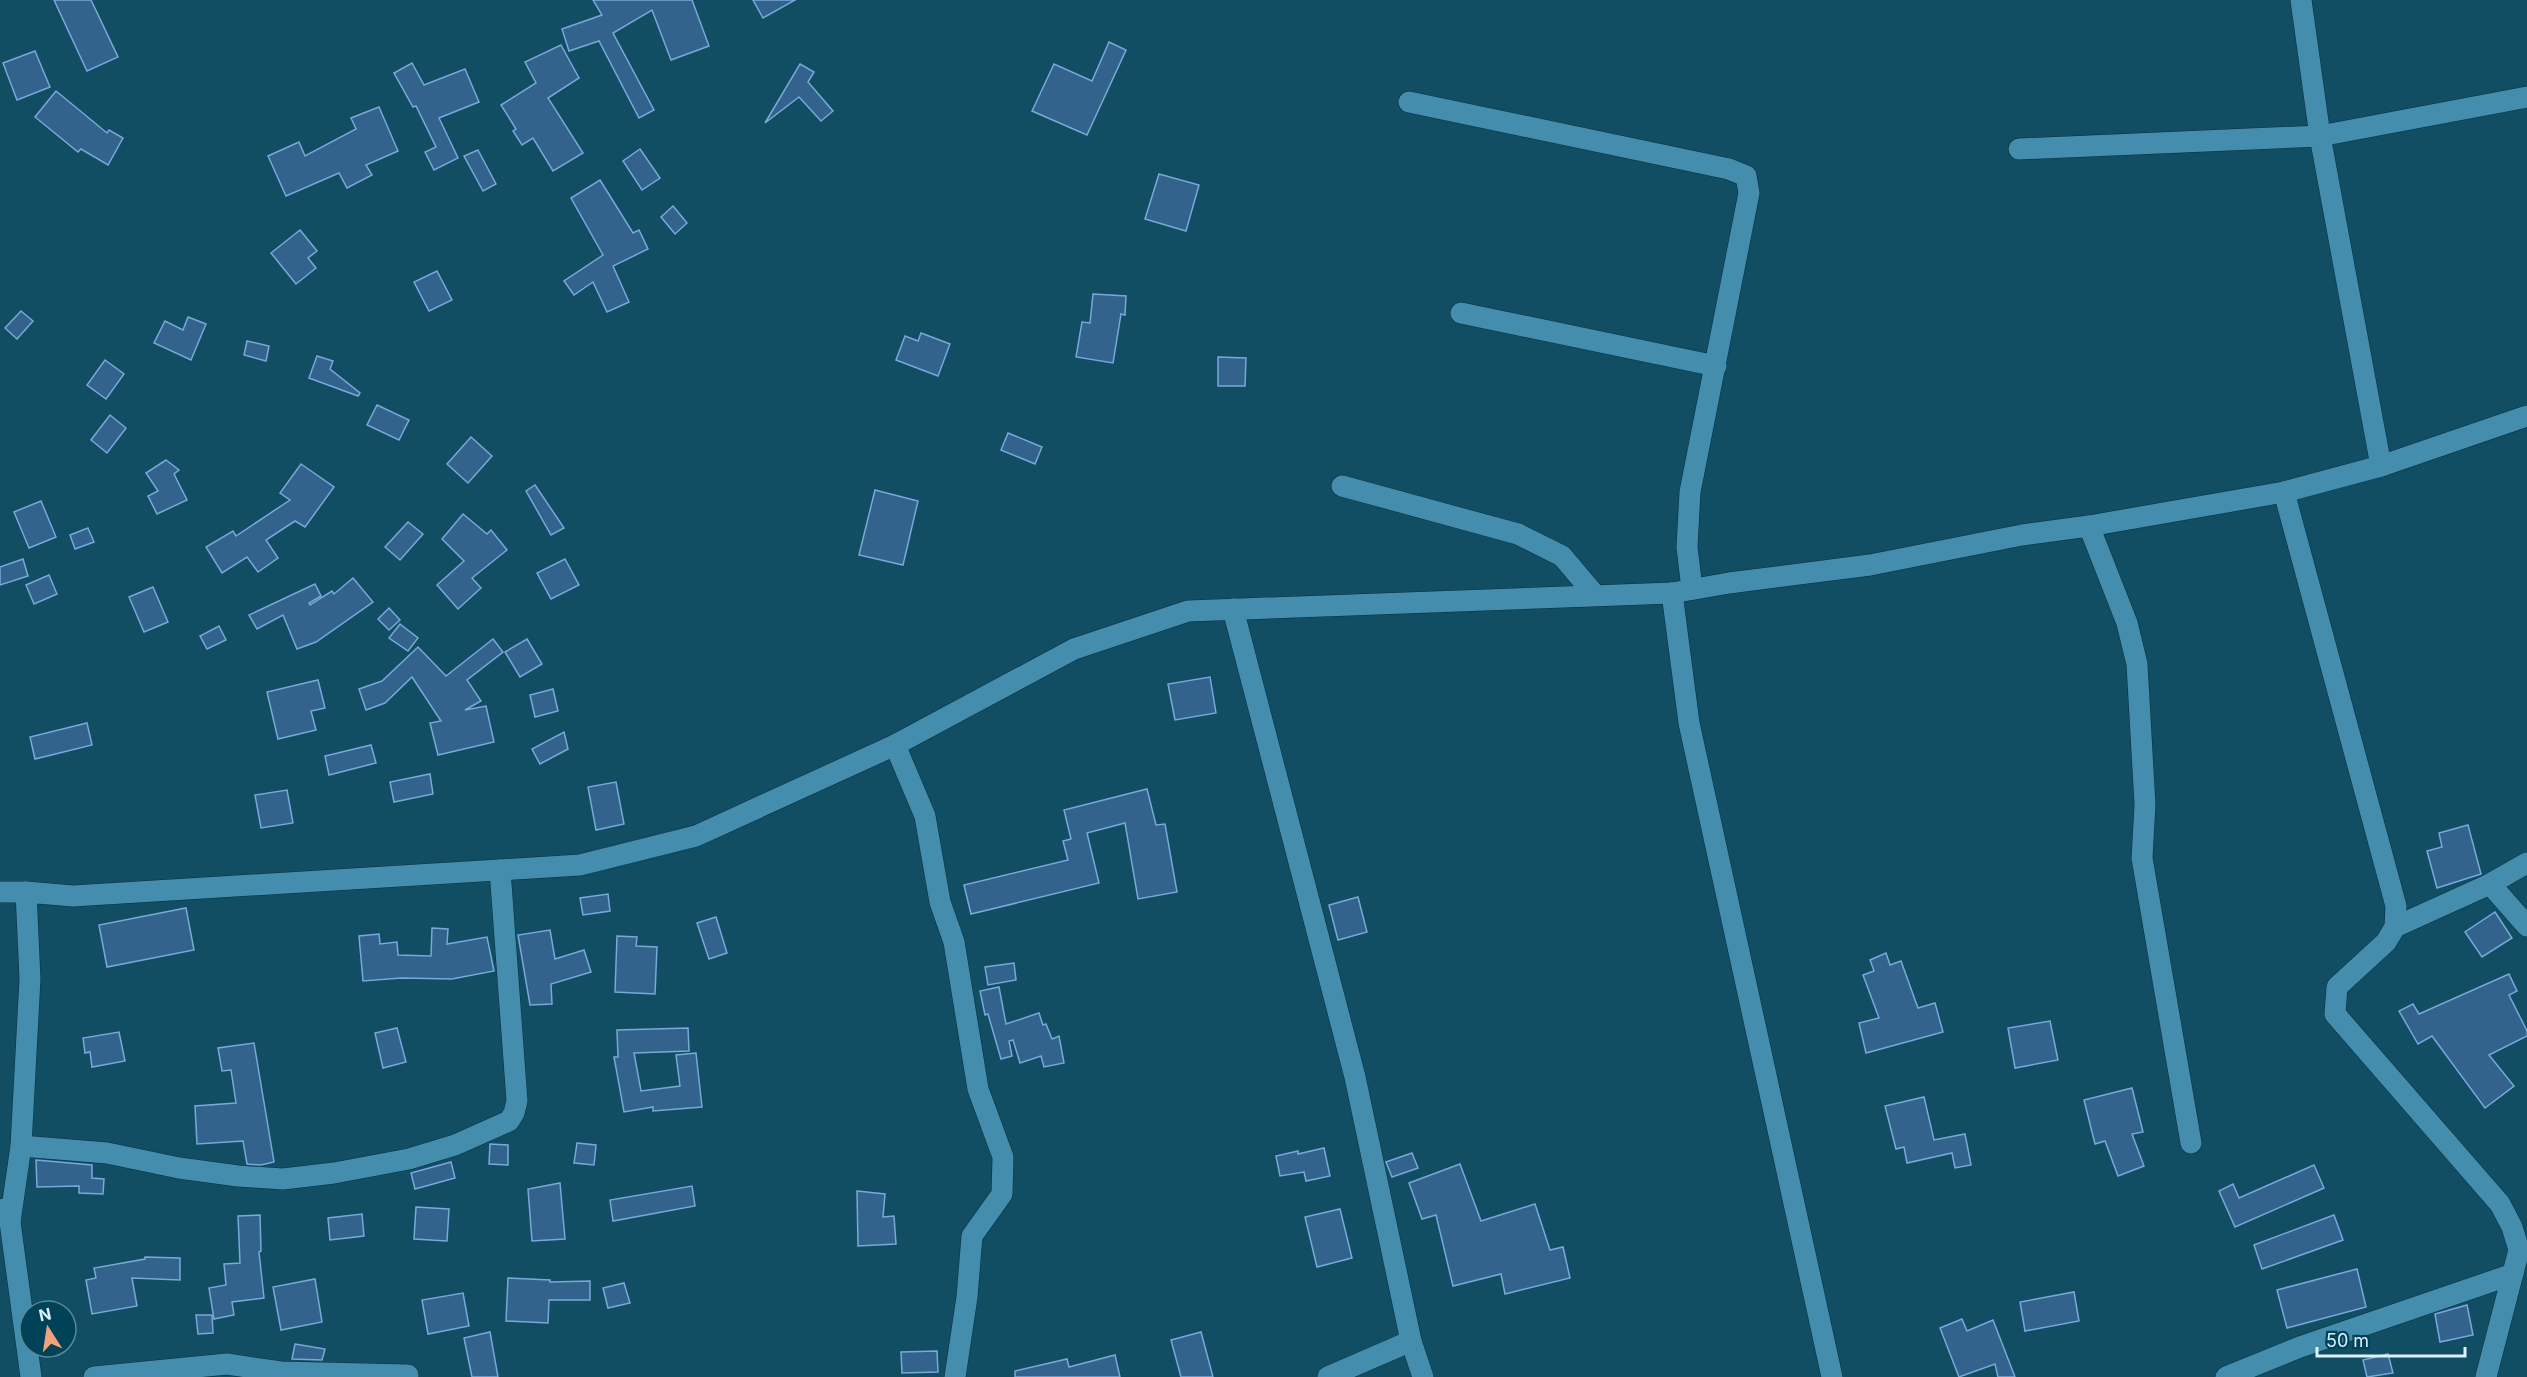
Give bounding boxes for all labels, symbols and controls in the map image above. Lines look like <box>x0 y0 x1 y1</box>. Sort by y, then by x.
north arrow <box>18 1299 78 1359</box>
text: N <box>37 1303 53 1325</box>
scale bar <box>2317 1320 2466 1358</box>
text: 50 m <box>2326 1330 2369 1351</box>

